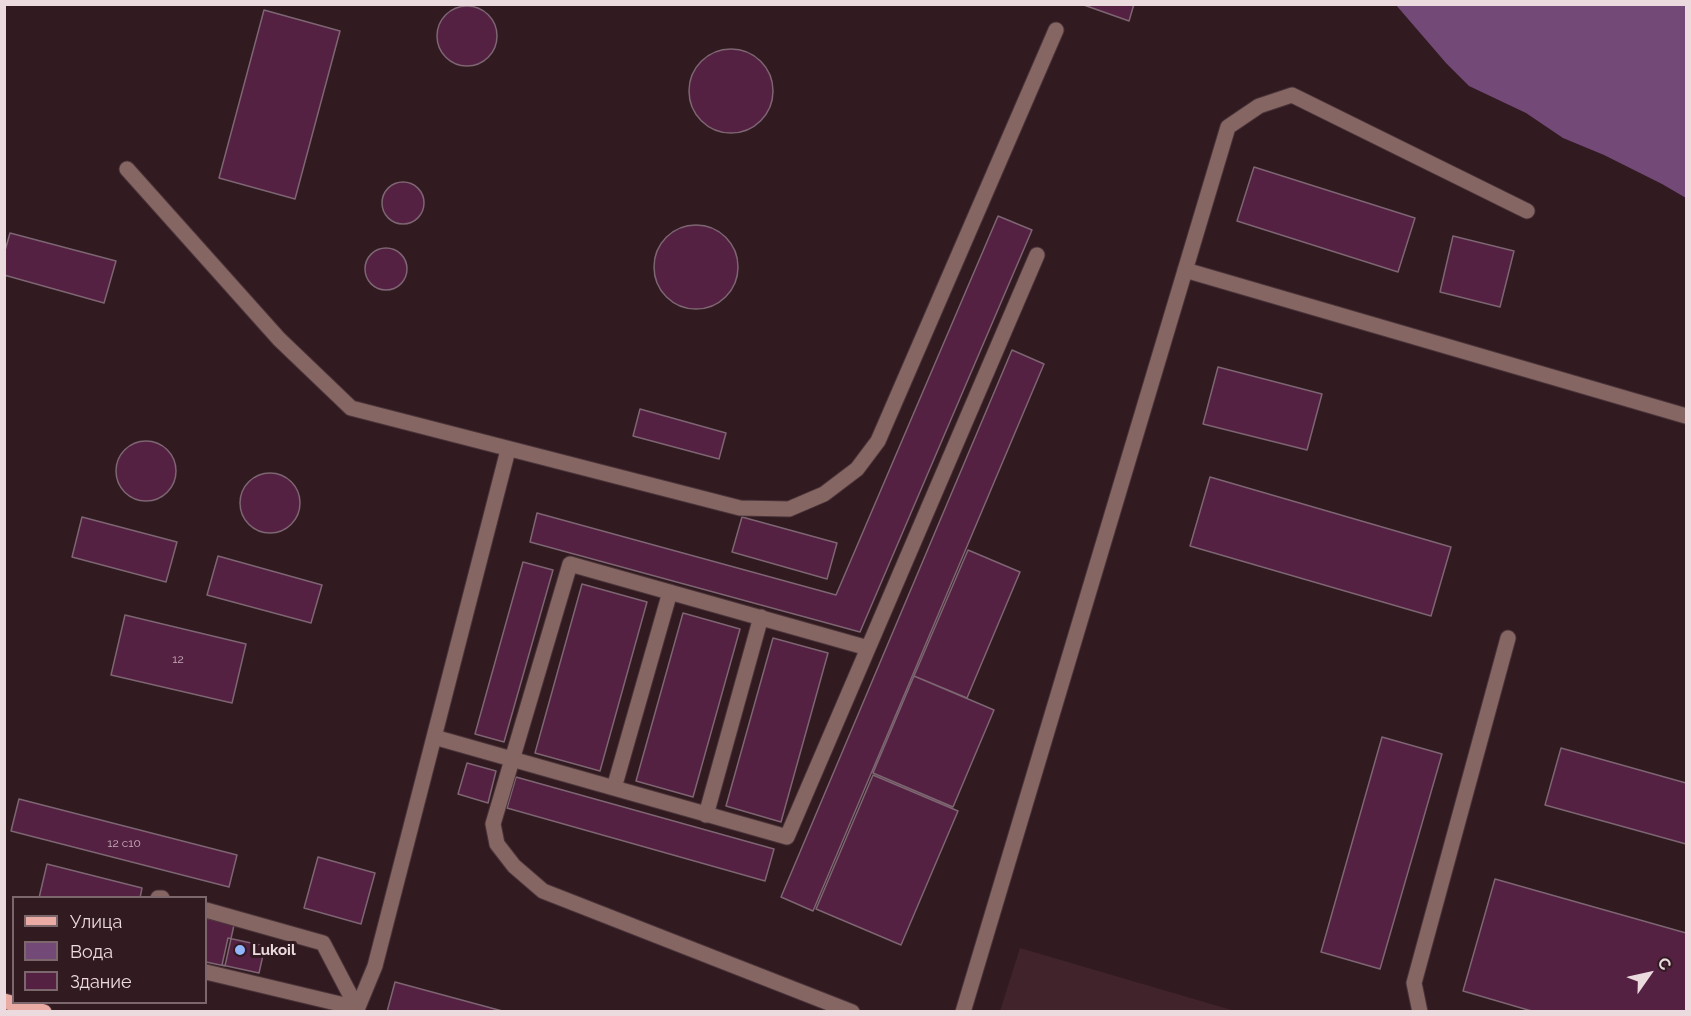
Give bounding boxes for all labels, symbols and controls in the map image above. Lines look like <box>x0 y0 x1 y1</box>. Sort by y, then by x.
house number: 12 <box>172 652 184 666</box>
house number: 12 с10 <box>107 836 141 850</box>
legend <box>12 896 207 1004</box>
text: Улица <box>70 911 122 932</box>
text: Вода <box>70 941 113 962</box>
place label: Lukoil <box>252 941 296 959</box>
marker: Lukoil <box>233 943 247 957</box>
north arrow <box>1619 944 1679 1004</box>
text: С <box>1653 954 1675 974</box>
text: Здание <box>70 971 132 992</box>

